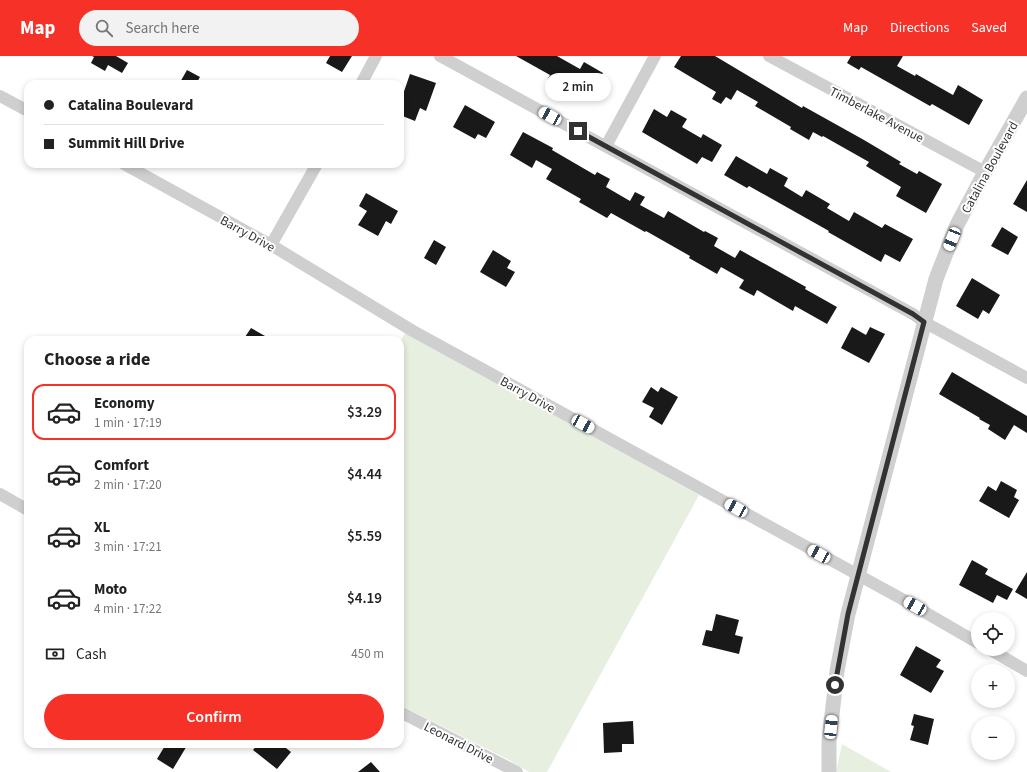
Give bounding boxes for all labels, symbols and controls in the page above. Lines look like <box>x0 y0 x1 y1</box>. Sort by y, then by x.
search box <box>79 10 359 46</box>
text: Map <box>20 15 55 42</box>
icon: search <box>93 17 115 39</box>
text: Search here <box>125 18 199 39</box>
text: Map <box>843 18 868 38</box>
text: Directions <box>890 18 949 38</box>
text: Saved <box>971 18 1007 38</box>
callout: 2 min <box>545 73 611 101</box>
text: 2 min <box>563 78 593 96</box>
street label: Timberlake Avenue <box>826 82 927 147</box>
text: Catalina Boulevard <box>68 95 193 116</box>
car <box>537 105 563 127</box>
street label: Catalina Boulevard <box>957 118 1023 217</box>
route end <box>569 122 587 140</box>
text: Summit Hill Drive <box>68 133 184 154</box>
street label: Barry Drive <box>217 211 278 256</box>
car <box>942 226 962 252</box>
text: Choose a ride <box>44 347 150 372</box>
street label: Barry Drive <box>497 372 558 417</box>
text: Economy <box>94 393 155 414</box>
icon: car <box>46 394 82 430</box>
text: $3.29 <box>347 402 382 423</box>
car <box>570 413 596 435</box>
text: 1 min · 17:19 <box>94 414 162 432</box>
text: Comfort <box>94 455 149 476</box>
icon: car <box>46 456 82 492</box>
text: $4.44 <box>347 464 382 485</box>
text: 2 min · 17:20 <box>94 476 162 494</box>
car <box>723 497 749 519</box>
text: XL <box>94 517 110 538</box>
icon: car <box>46 518 82 554</box>
text: $5.59 <box>347 526 382 547</box>
text: 3 min · 17:21 <box>94 538 162 556</box>
car <box>806 543 832 565</box>
text: Moto <box>94 579 127 600</box>
icon: car <box>46 580 82 616</box>
text: $4.19 <box>347 588 382 609</box>
car <box>902 595 928 617</box>
text: 4 min · 17:22 <box>94 600 162 618</box>
map controls <box>971 612 1015 760</box>
button: locate <box>971 612 1015 656</box>
icon: cash <box>44 643 66 665</box>
text: Cash <box>76 644 107 665</box>
text: 450 m <box>351 645 384 663</box>
button: + <box>971 664 1015 708</box>
route start <box>826 676 844 694</box>
button: Confirm <box>44 694 384 740</box>
car <box>824 714 838 740</box>
button: − <box>971 716 1015 760</box>
street label: Leonard Drive <box>421 718 496 768</box>

